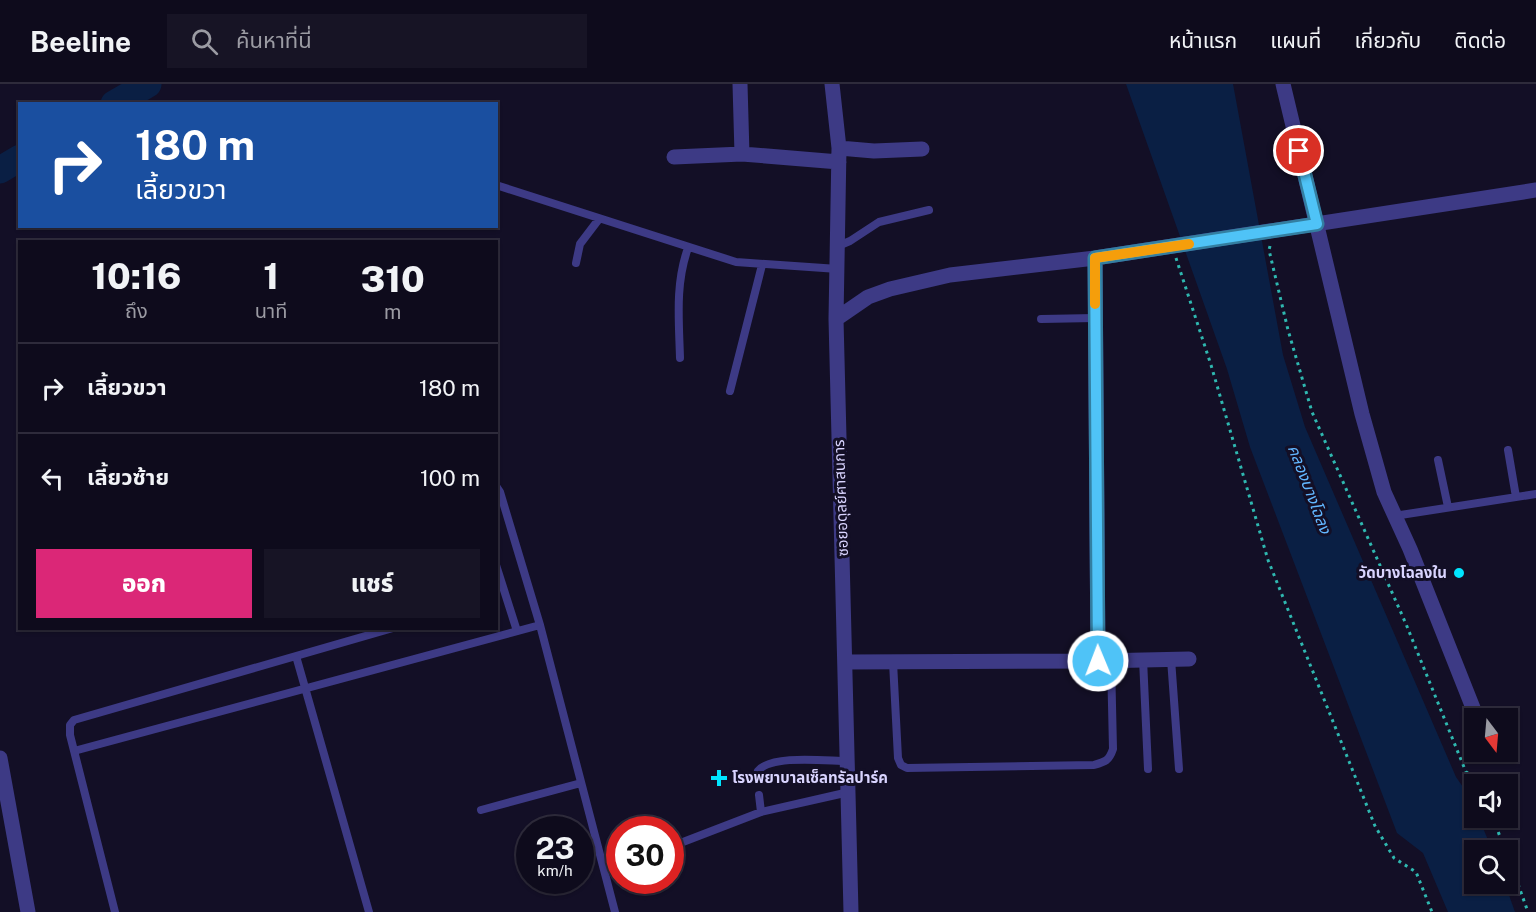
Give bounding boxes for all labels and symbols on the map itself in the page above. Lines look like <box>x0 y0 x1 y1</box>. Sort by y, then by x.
pin <box>1273 125 1324 176</box>
street label: ซอยอดุลย์ศาสนการ <box>830 439 852 557</box>
water label: คลองบางโฉลง <box>1284 442 1336 538</box>
place label: วัดบางโฉลงใน <box>1358 564 1447 581</box>
marker: วัดบางโฉลงใน <box>1452 566 1466 580</box>
position arrow <box>1066 629 1130 693</box>
north arrow <box>1464 708 1518 762</box>
marker: โรงพยาบาลเซ็ลทรัลปาร์ค <box>710 769 728 787</box>
place label: โรงพยาบาลเซ็ลทรัลปาร์ค <box>732 769 888 786</box>
speed limit sign: 30 <box>606 816 684 894</box>

